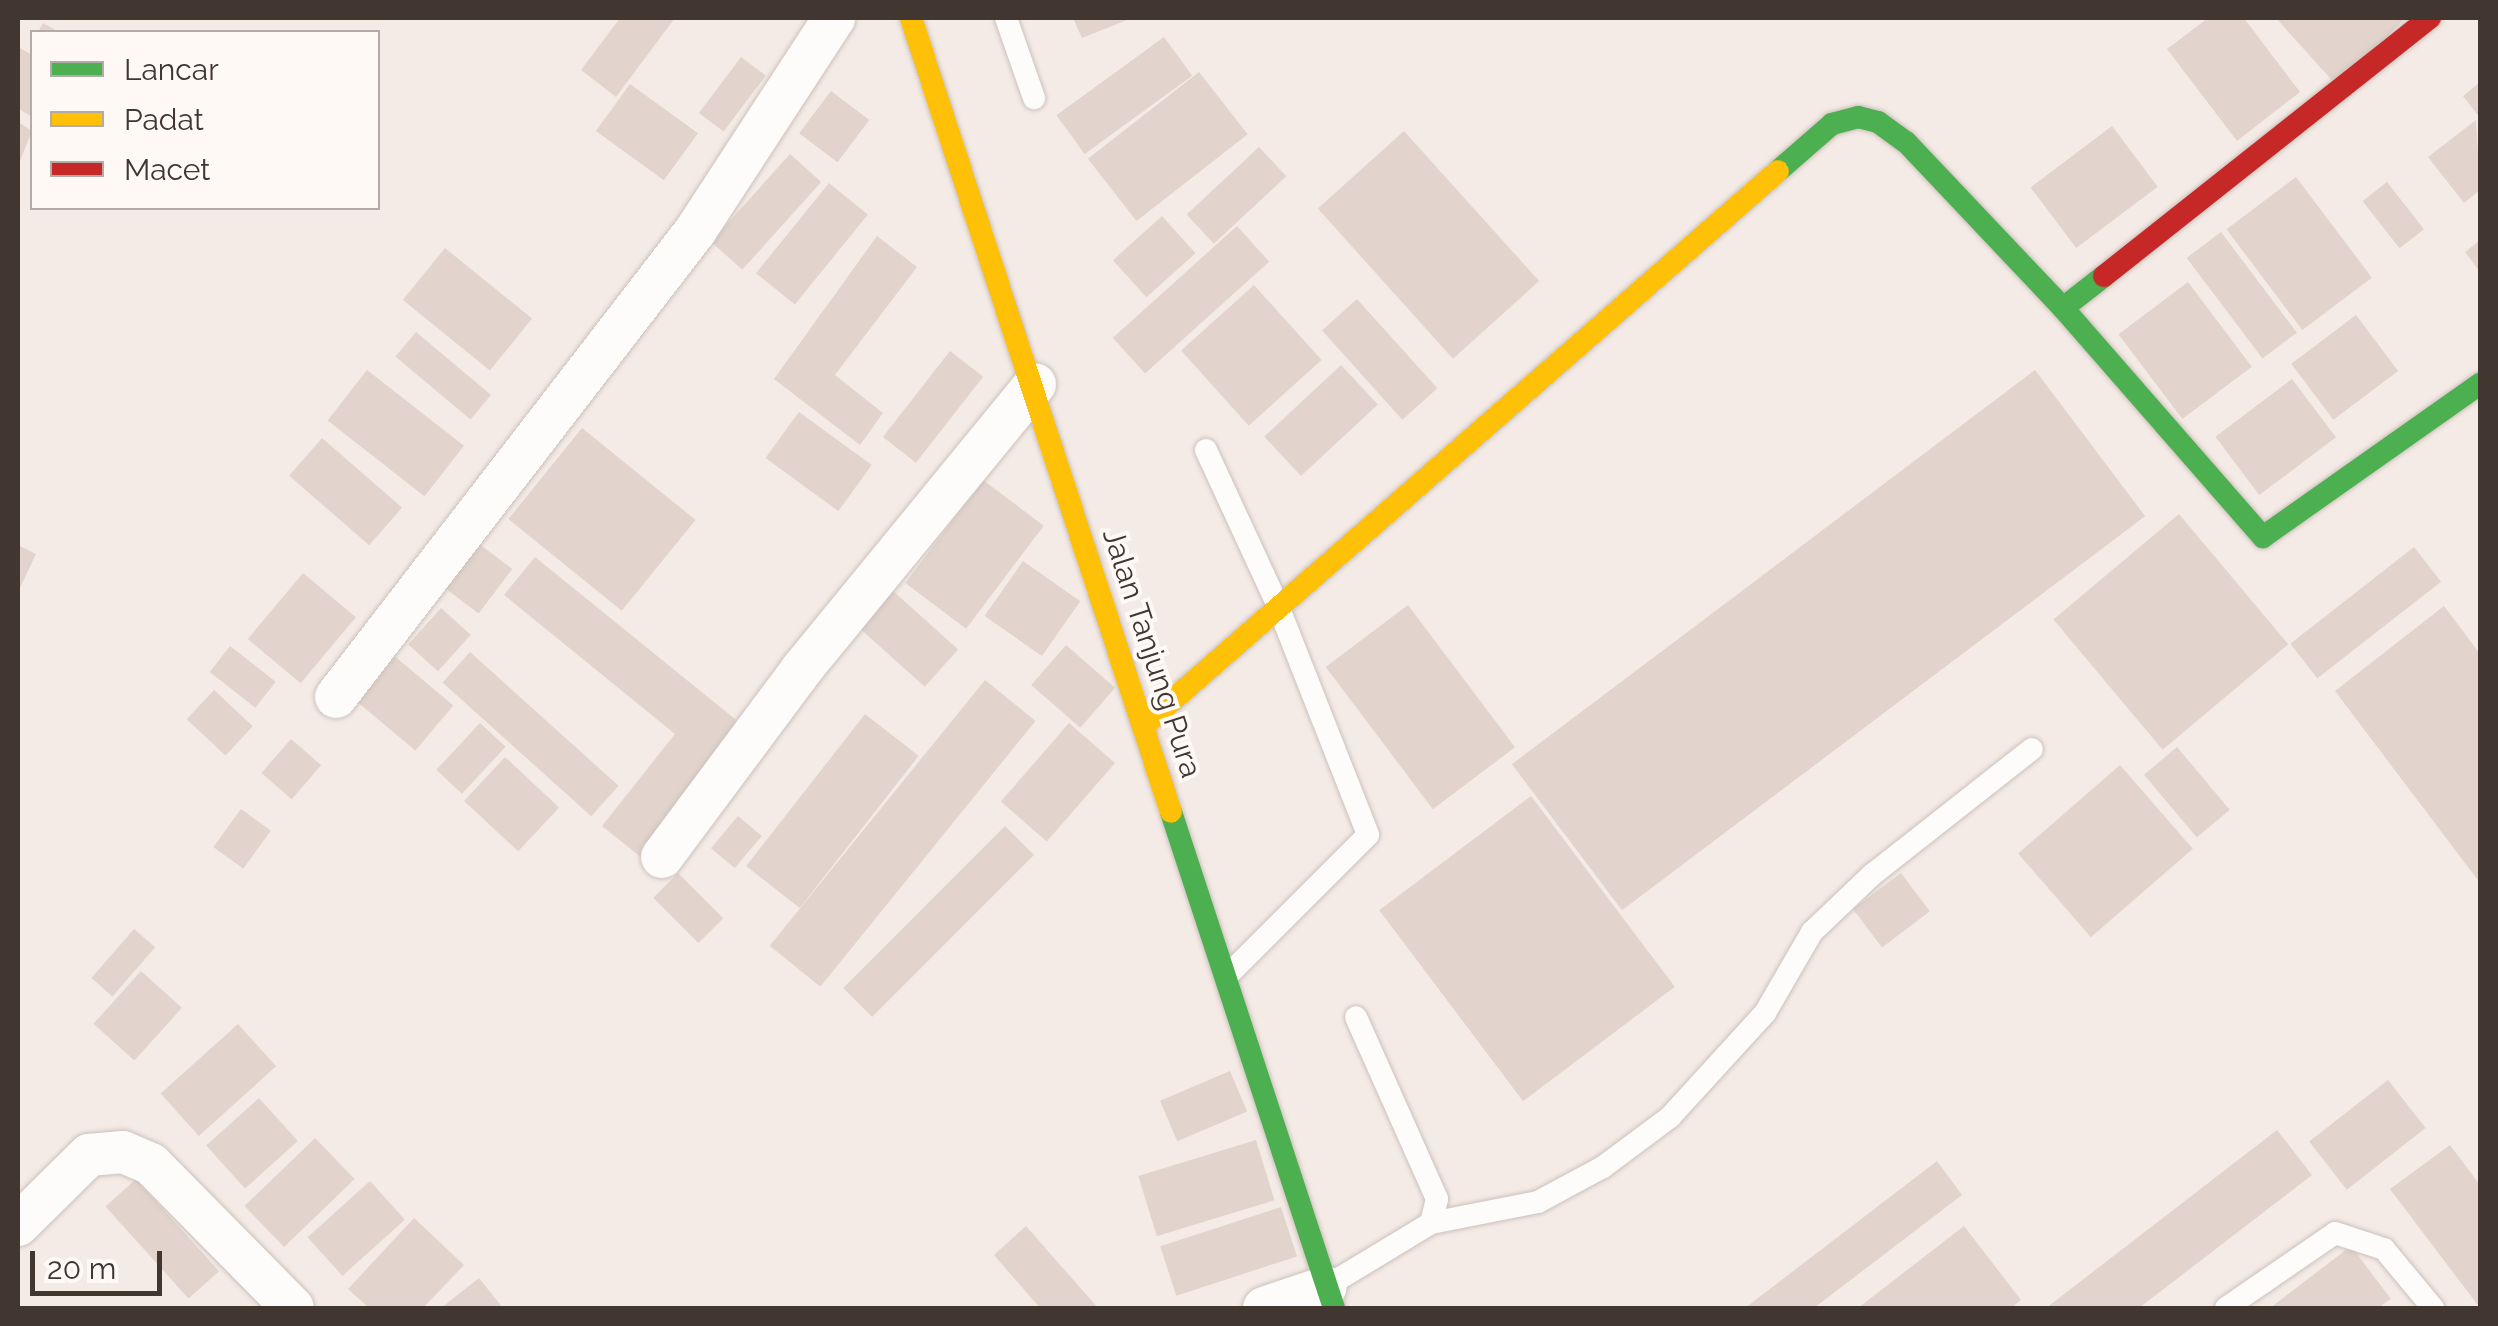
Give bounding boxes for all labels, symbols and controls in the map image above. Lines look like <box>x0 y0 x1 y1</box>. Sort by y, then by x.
legend <box>30 30 380 210</box>
text: Lancar <box>124 52 219 87</box>
text: Padat <box>124 102 204 137</box>
text: Macet <box>124 152 210 187</box>
street label: Jalan Tanjung Pura <box>1095 523 1209 783</box>
scale bar <box>35 1231 168 1293</box>
text: 20 m <box>47 1251 116 1286</box>

